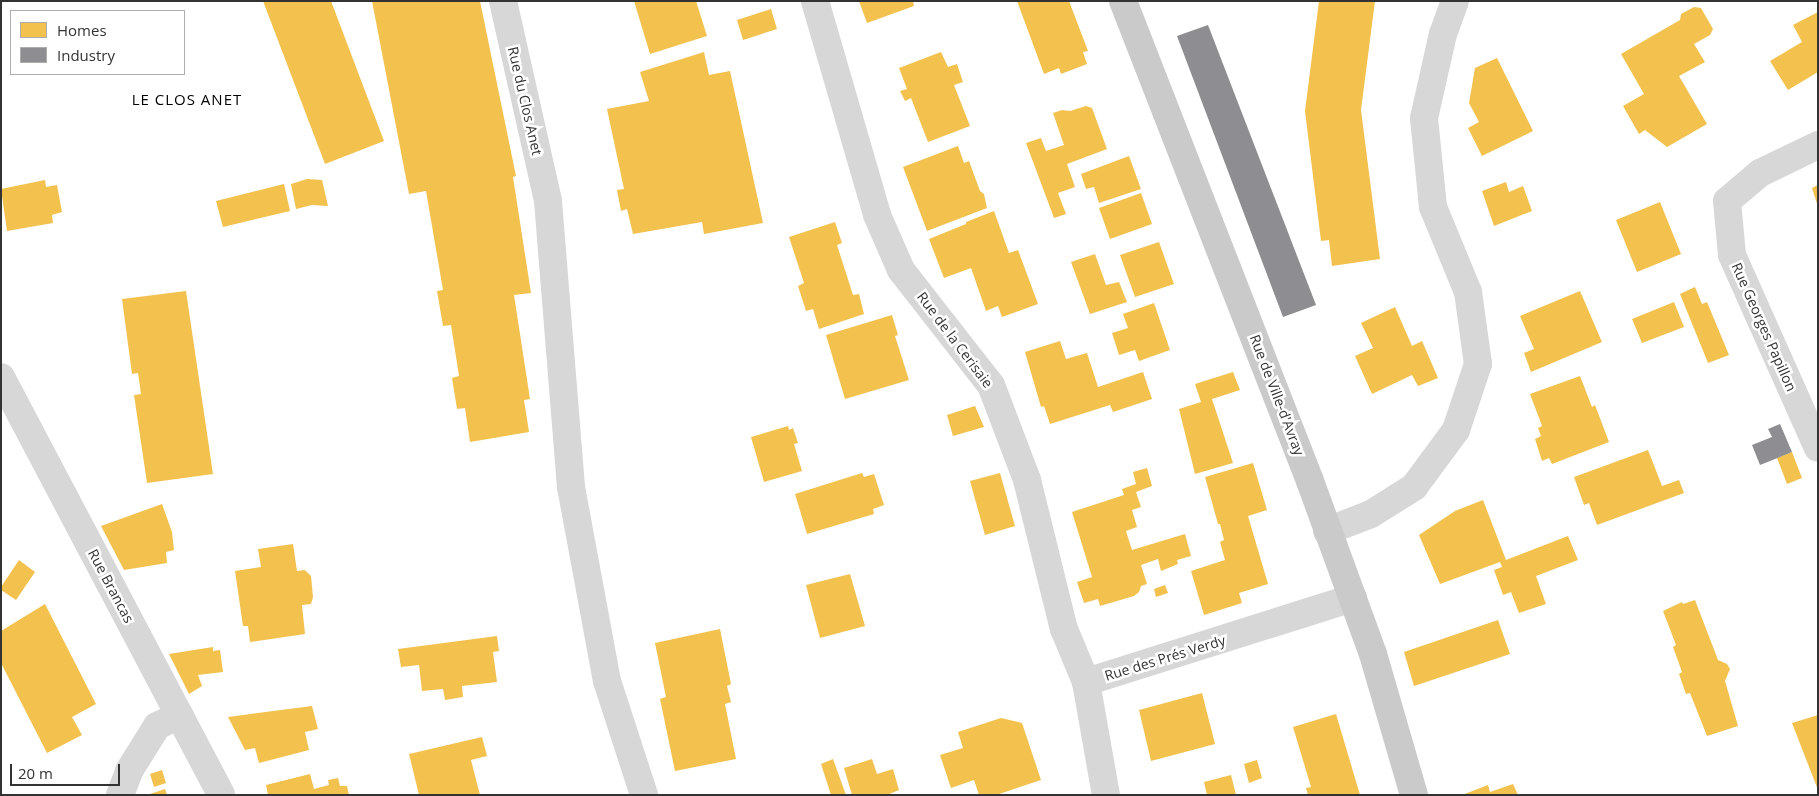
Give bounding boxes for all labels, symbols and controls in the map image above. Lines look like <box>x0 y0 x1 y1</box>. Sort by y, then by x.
legend <box>10 10 185 75</box>
text: Homes <box>57 20 107 40</box>
text: Industry <box>57 45 115 65</box>
street label: Rue du Clos Anet <box>504 45 546 157</box>
district label: LE CLOS ANET <box>130 91 244 109</box>
street label: Rue Georges Papillon <box>1728 260 1800 394</box>
street label: Rue de la Cerisaie <box>914 289 996 391</box>
street label: Rue de Ville-d'Avray <box>1246 332 1308 458</box>
street label: Rue Brancas <box>85 546 137 626</box>
street label: Rue des Prés Verdy <box>1103 632 1227 684</box>
scale bar <box>12 754 122 786</box>
text: 20 m <box>18 763 53 783</box>

